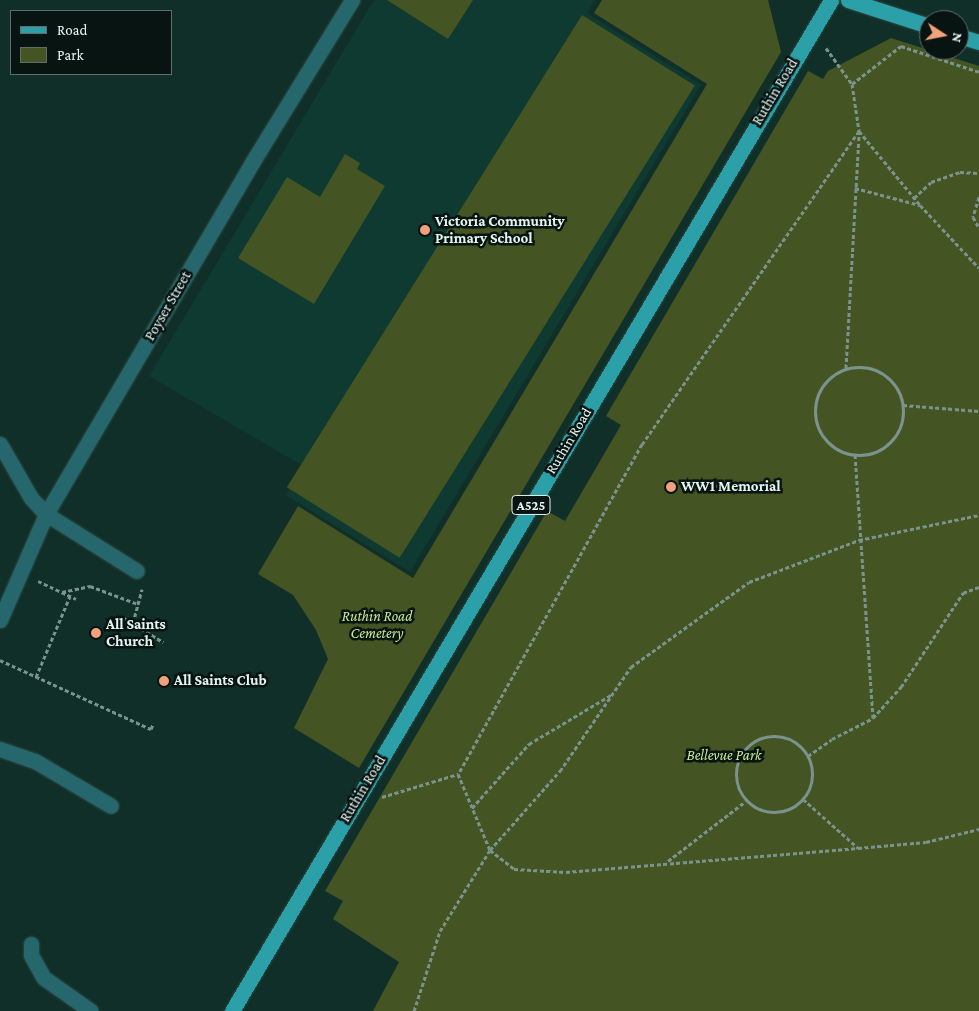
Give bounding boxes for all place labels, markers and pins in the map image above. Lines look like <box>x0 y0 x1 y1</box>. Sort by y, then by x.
place label: Victoria Community Primary School <box>435 212 565 247</box>
marker: Victoria Community Primary School <box>419 224 431 236</box>
place label: WW1 Memorial <box>681 478 781 496</box>
marker: WW1 Memorial <box>665 481 677 493</box>
place label: All Saints Church <box>106 615 166 650</box>
marker: All Saints Church <box>90 627 102 639</box>
place label: All Saints Club <box>174 672 267 690</box>
marker: All Saints Club <box>158 675 170 687</box>

